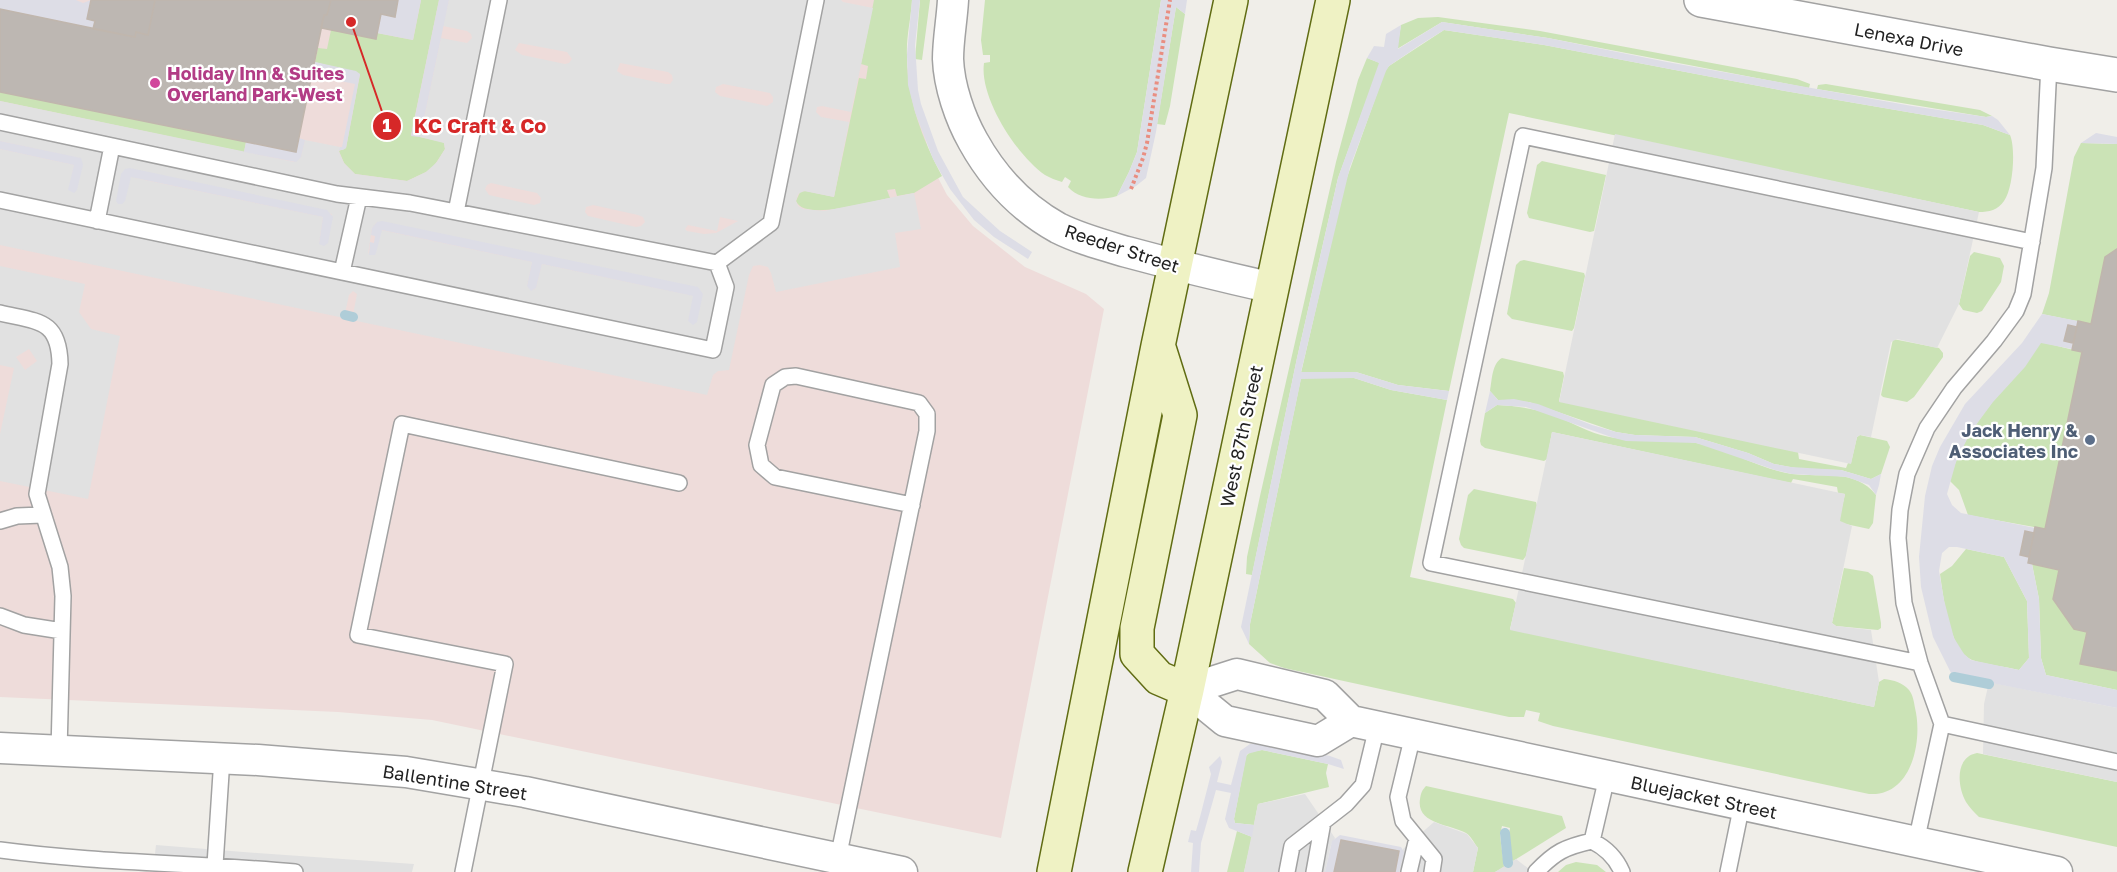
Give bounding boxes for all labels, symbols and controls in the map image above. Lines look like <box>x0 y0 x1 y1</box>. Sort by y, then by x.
street label: Lenexa Drive <box>1853 18 1965 60</box>
place label: Holiday Inn & Suites Overland Park-West <box>167 62 344 105</box>
marker: Holiday Inn & Suites Overland Park-West <box>148 76 162 90</box>
callout: KC Craft & Co <box>372 107 559 145</box>
text: KC Craft & Co <box>414 113 546 137</box>
text: 1 <box>382 114 392 136</box>
street label: Reeder Street <box>1062 219 1182 277</box>
street label: West 87th Street <box>1215 363 1267 509</box>
place label: Jack Henry & Associates Inc <box>1949 419 2078 462</box>
marker: Jack Henry & Associates Inc <box>2083 433 2097 447</box>
street label: Ballentine Street <box>381 760 529 804</box>
street label: Bluejacket Street <box>1629 771 1779 823</box>

